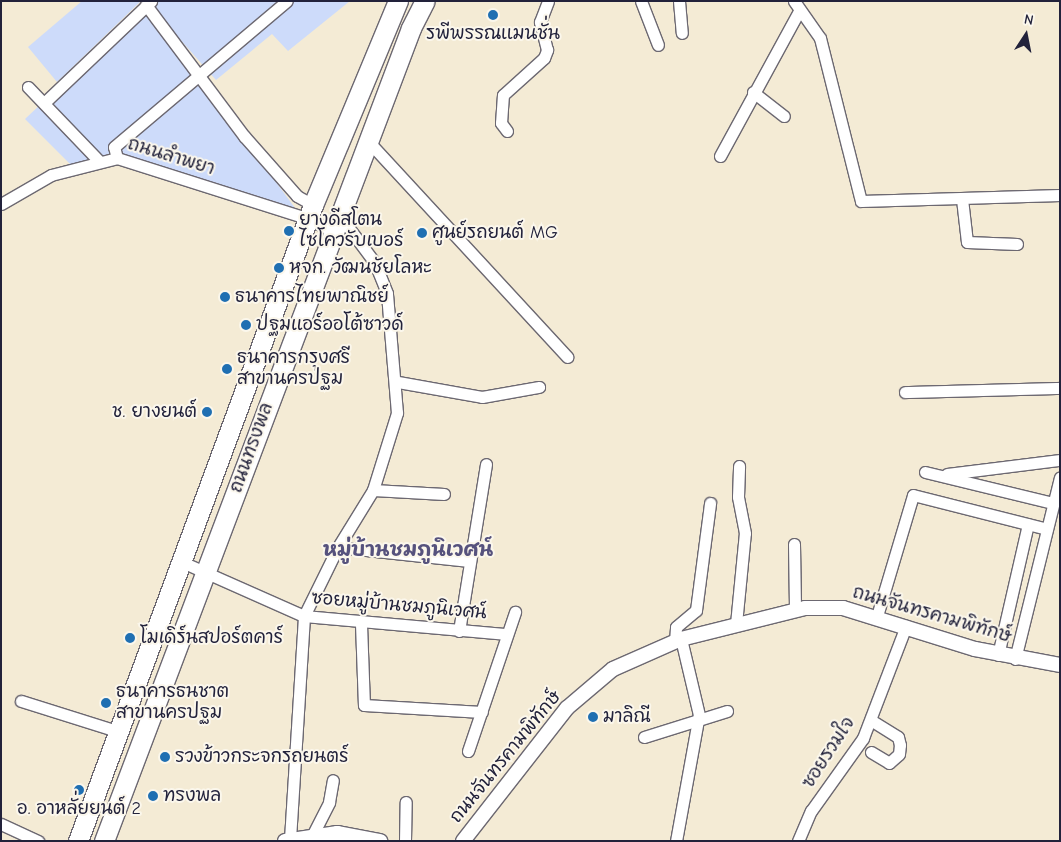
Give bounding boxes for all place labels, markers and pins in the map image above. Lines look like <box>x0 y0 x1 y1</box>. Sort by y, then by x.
marker: รพีพรรณแมนชั่น <box>487 9 499 21</box>
place label: รพีพรรณแมนชั่น <box>426 23 560 45</box>
place label: ยางดีสโตน ไซโควรับเบอร์ <box>299 210 404 252</box>
place label: ศูนย์รถยนต์ MG <box>432 222 558 244</box>
marker: ยางดีสโตน ไซโควรับเบอร์ <box>283 225 295 237</box>
marker: ศูนย์รถยนต์ MG <box>416 227 428 239</box>
place label: หจก. วัฒนชัยโลหะ <box>289 257 432 279</box>
marker: หจก. วัฒนชัยโลหะ <box>273 262 285 274</box>
place label: ธนาคารไทยพาณิชย์ <box>235 286 389 308</box>
marker: ธนาคารไทยพาณิชย์ <box>219 291 231 303</box>
place label: ปฐมแอร์ออโต้ซาวด์ <box>256 314 403 336</box>
marker: ปฐมแอร์ออโต้ซาวด์ <box>240 319 252 331</box>
place label: ธนาคารกรุงศรี สาขานครปฐม <box>237 348 350 390</box>
marker: ธนาคารกรุงศรี สาขานครปฐม <box>221 363 233 375</box>
place label: ช. ยางยนต์ <box>112 401 197 423</box>
marker: ช. ยางยนต์ <box>201 406 213 418</box>
place label: โมเดิร์นสปอร์ตคาร์ <box>140 627 283 649</box>
marker: โมเดิร์นสปอร์ตคาร์ <box>124 632 136 644</box>
place label: ธนาคารธนชาต สาขานครปฐม <box>116 682 229 724</box>
marker: ธนาคารธนชาต สาขานครปฐม <box>100 697 112 709</box>
place label: มาลิณี <box>603 706 651 728</box>
marker: มาลิณี <box>587 711 599 723</box>
place label: รวงข้าวกระจกรถยนตร์ <box>175 746 349 768</box>
marker: รวงข้าวกระจกรถยนตร์ <box>159 751 171 763</box>
marker: อ. อาหลั่ยยนต์ 2 <box>73 784 85 796</box>
place label: ทรงพล <box>163 785 221 807</box>
marker: ทรงพล <box>147 790 159 802</box>
place label: อ. อาหลั่ยยนต์ 2 <box>17 798 141 820</box>

